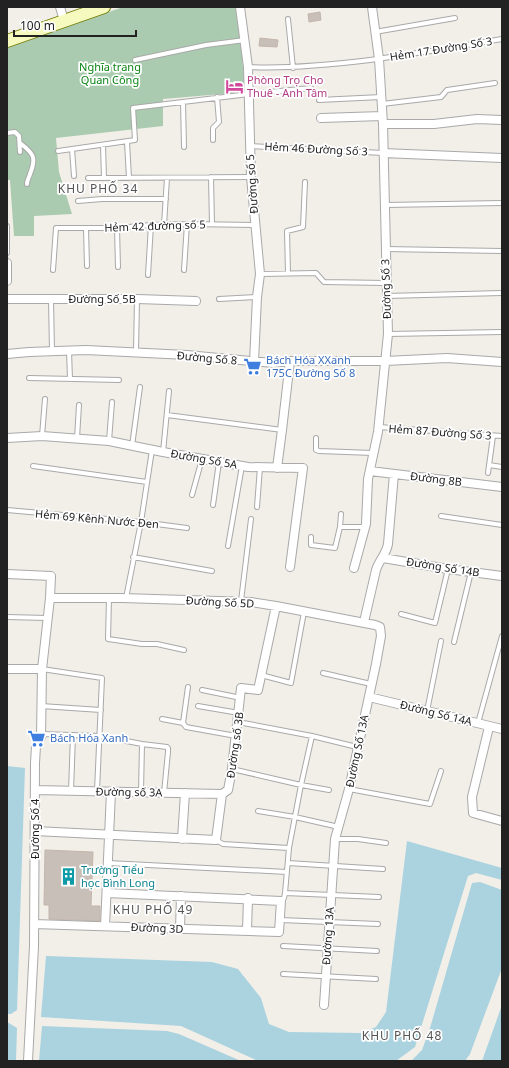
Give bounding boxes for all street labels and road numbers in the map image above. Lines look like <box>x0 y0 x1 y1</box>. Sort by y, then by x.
street label: Hẻm 17 Đường Số 3 <box>389 33 493 64</box>
street label: Hẻm 46 Đường Số 3 <box>264 138 368 159</box>
street label: Đường số 5 <box>242 154 261 214</box>
street label: Hẻm 42 đường số 5 <box>104 216 206 235</box>
street label: Đường Số 3 <box>377 259 394 320</box>
street label: Đường Số 5B <box>68 291 136 306</box>
street label: Đường Số 8 <box>176 347 238 368</box>
street label: Hẻm 87 Đường Số 3 <box>388 420 492 443</box>
street label: Đường Số 5A <box>170 445 240 472</box>
street label: Đường 8B <box>409 468 463 489</box>
street label: Hẻm 69 Kênh Nước Đen <box>35 506 160 531</box>
street label: Đường Số 14B <box>405 553 481 580</box>
street label: Đường Số 5D <box>185 592 255 611</box>
street label: Đường Số 14A <box>398 696 475 729</box>
street label: Đường số 3B <box>222 711 247 779</box>
street label: Đường Số 13A <box>342 712 372 789</box>
street label: Đường số 3A <box>96 783 163 800</box>
street label: Đường Số 4 <box>27 798 42 859</box>
street label: Đường 13A <box>318 905 337 966</box>
street label: Đường 3D <box>130 919 184 936</box>

